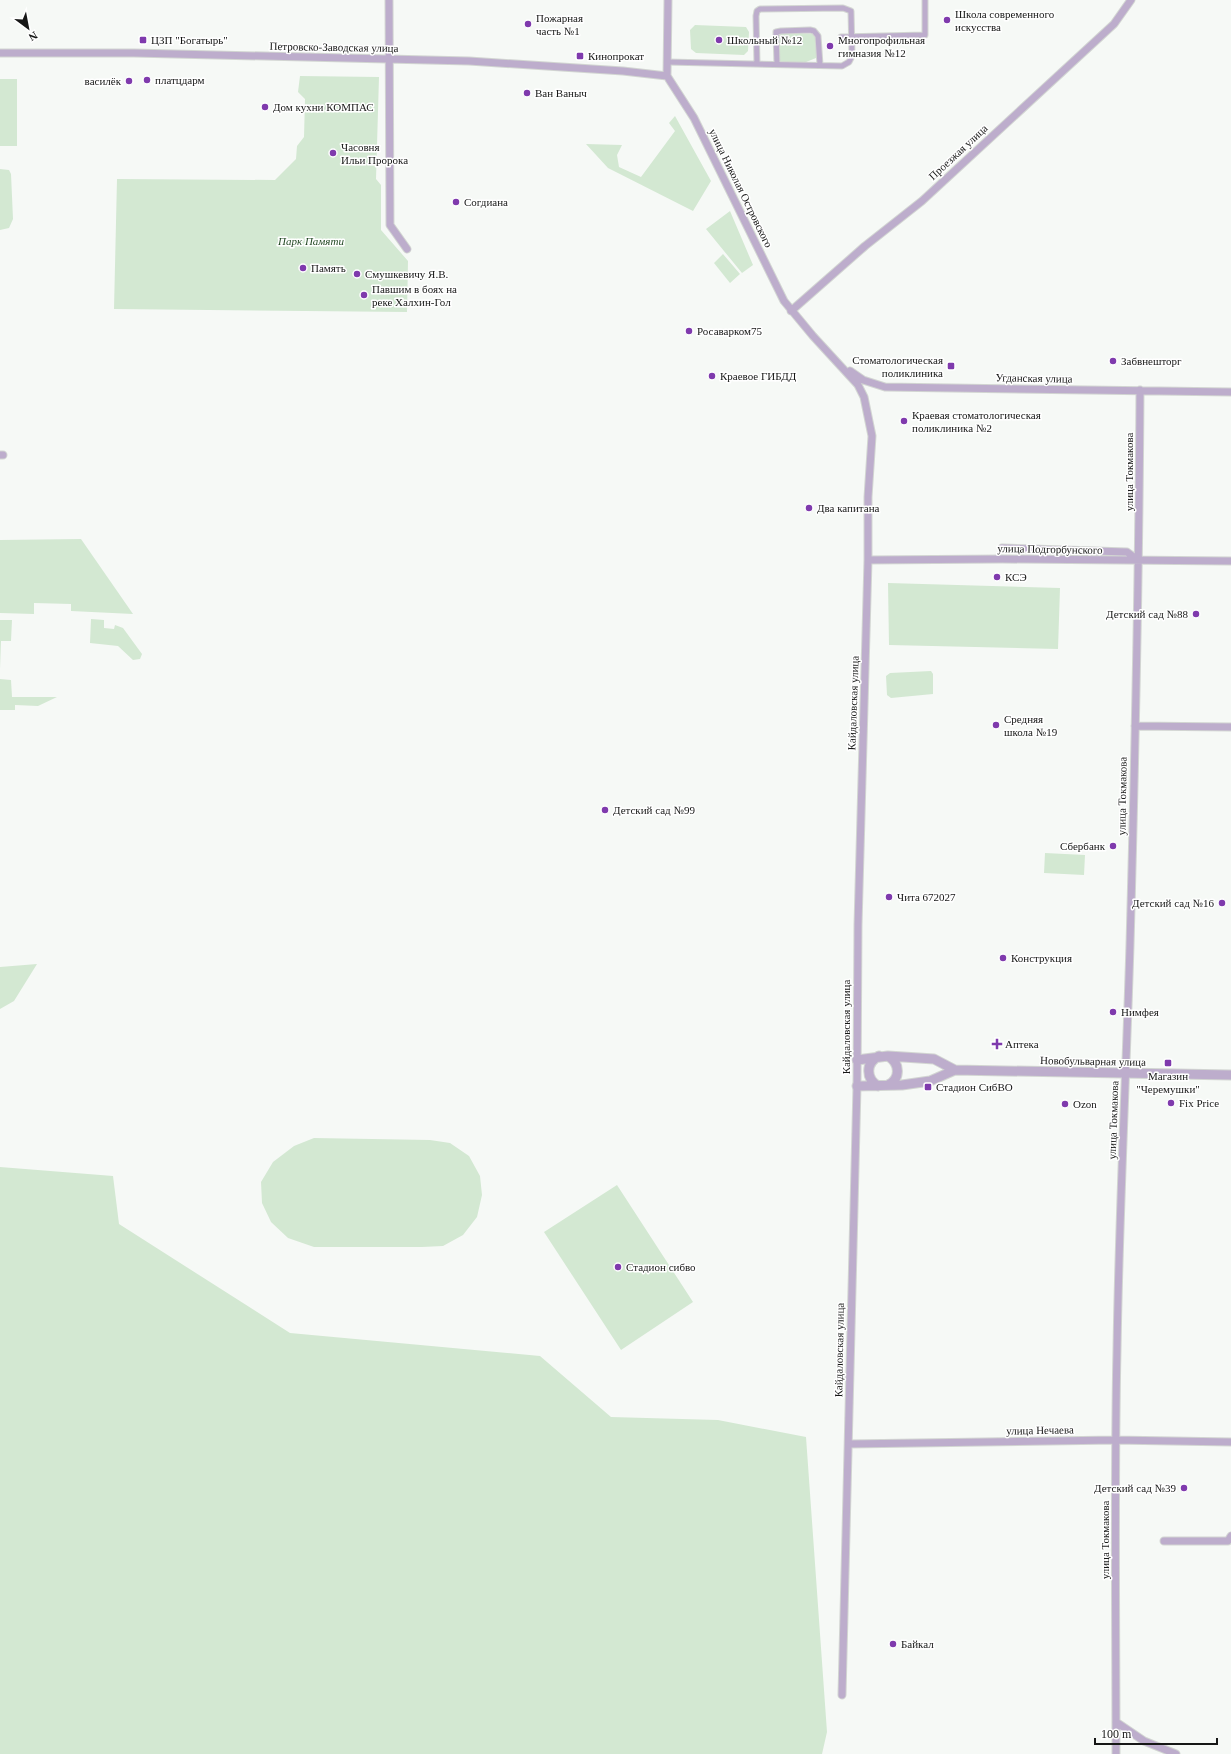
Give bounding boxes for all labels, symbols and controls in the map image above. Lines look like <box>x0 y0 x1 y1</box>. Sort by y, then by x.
north arrow <box>8 8 48 48</box>
place label: Школа современного искусства <box>955 8 1055 33</box>
place label: Пожарная часть №1 <box>536 12 583 37</box>
marker: Школа современного искусства <box>942 15 952 25</box>
marker: Пожарная часть №1 <box>523 19 533 29</box>
text: N <box>27 29 40 44</box>
place label: ЦЗП "Богатырь" <box>151 34 228 46</box>
place label: Школьный №12 <box>727 34 802 46</box>
place label: Многопрофильная гимназия №12 <box>838 34 925 59</box>
marker: ЦЗП "Богатырь" <box>138 35 148 45</box>
marker: Школьный №12 <box>714 35 724 45</box>
street label: Петровско-Заводская улица <box>269 40 399 54</box>
marker: Многопрофильная гимназия №12 <box>825 41 835 51</box>
place label: Кинопрокат <box>588 50 644 62</box>
marker: Кинопрокат <box>575 51 585 61</box>
place label: платцдарм <box>155 74 204 86</box>
place label: василёк <box>85 75 122 87</box>
marker: платцдарм <box>142 75 152 85</box>
marker: василёк <box>124 76 134 86</box>
place label: Ван Ваныч <box>535 87 587 99</box>
marker: Ван Ваныч <box>522 88 532 98</box>
place label: Дом кухни КОМПАС <box>273 101 374 113</box>
marker: Дом кухни КОМПАС <box>260 102 270 112</box>
street label: Проезжая улица <box>926 122 990 182</box>
street label: улица Николая Островского <box>707 127 775 250</box>
place label: Часовня Ильи Пророка <box>341 141 408 166</box>
marker: Часовня Ильи Пророка <box>328 148 338 158</box>
place label: Согдиана <box>464 196 508 208</box>
marker: Согдиана <box>451 197 461 207</box>
park label: Парк Памяти <box>277 235 344 247</box>
place label: Память <box>311 262 346 274</box>
marker: Память <box>298 263 308 273</box>
place label: Смушкевичу Я.В. <box>365 268 449 280</box>
marker: Смушкевичу Я.В. <box>352 269 362 279</box>
place label: Павшим в боях на реке Халхин-Гол <box>372 283 457 308</box>
marker: Павшим в боях на реке Халхин-Гол <box>359 290 369 300</box>
place label: Росаварком75 <box>697 325 762 337</box>
marker: Росаварком75 <box>684 326 694 336</box>
place label: Стоматологическая поликлиника <box>852 354 943 379</box>
place label: Забвнешторг <box>1121 355 1182 367</box>
marker: Забвнешторг <box>1108 356 1118 366</box>
marker: Стоматологическая поликлиника <box>946 361 956 371</box>
place label: Краевое ГИБДД <box>720 370 797 382</box>
marker: Краевое ГИБДД <box>707 371 717 381</box>
street label: Угданская улица <box>995 371 1073 385</box>
place label: Краевая стоматологическая поликлиника №2 <box>912 409 1041 434</box>
marker: Краевая стоматологическая поликлиника №2 <box>899 416 909 426</box>
street label: улица Токмакова <box>1123 433 1135 511</box>
place label: Два капитана <box>817 502 880 514</box>
marker: Два капитана <box>804 503 814 513</box>
street label: улица Подгорбунского <box>997 542 1103 556</box>
place label: КСЭ <box>1005 571 1027 583</box>
marker: КСЭ <box>992 572 1002 582</box>
place label: Детский сад №88 <box>1106 608 1188 620</box>
marker: Детский сад №88 <box>1191 609 1201 619</box>
street label: Кайдаловская улица <box>845 655 861 750</box>
place label: Средняя школа №19 <box>1004 713 1058 738</box>
marker: Средняя школа №19 <box>991 720 1001 730</box>
street label: улица Токмакова <box>1115 756 1129 835</box>
place label: Детский сад №99 <box>613 804 695 816</box>
marker: Детский сад №99 <box>600 805 610 815</box>
place label: Сбербанк <box>1060 840 1106 852</box>
marker: Сбербанк <box>1108 841 1118 851</box>
place label: Чита 672027 <box>897 891 956 903</box>
marker: Чита 672027 <box>884 892 894 902</box>
place label: Детский сад №16 <box>1132 897 1214 909</box>
marker: Детский сад №16 <box>1217 898 1227 908</box>
place label: Конструкция <box>1011 952 1072 964</box>
marker: Конструкция <box>998 953 1008 963</box>
street label: Кайдаловская улица <box>840 980 852 1074</box>
place label: Нимфея <box>1121 1006 1159 1018</box>
marker: Нимфея <box>1108 1007 1118 1017</box>
place label: Аптека <box>1005 1038 1039 1050</box>
marker: Аптека <box>992 1039 1002 1049</box>
street label: Новобульварная улица <box>1040 1054 1146 1068</box>
marker: Магазин "Черемушки" <box>1163 1058 1173 1068</box>
place label: Магазин "Черемушки" <box>1136 1070 1200 1095</box>
street label: улица Токмакова <box>1106 1080 1120 1160</box>
place label: Стадион СибВО <box>936 1081 1013 1093</box>
marker: Стадион СибВО <box>923 1082 933 1092</box>
place label: Fix Price <box>1179 1097 1219 1109</box>
place label: Ozon <box>1073 1098 1097 1110</box>
marker: Fix Price <box>1166 1098 1176 1108</box>
marker: Ozon <box>1060 1099 1070 1109</box>
place label: Стадион сибво <box>626 1261 696 1273</box>
marker: Стадион сибво <box>613 1262 623 1272</box>
street label: Кайдаловская улица <box>832 1303 846 1397</box>
street label: улица Нечаева <box>1006 1423 1074 1437</box>
place label: Детский сад №39 <box>1094 1482 1176 1494</box>
marker: Детский сад №39 <box>1179 1483 1189 1493</box>
street label: улица Токмакова <box>1099 1501 1111 1579</box>
place label: Байкал <box>901 1638 934 1650</box>
marker: Байкал <box>888 1639 898 1649</box>
scale bar <box>1095 1720 1217 1746</box>
text: 100 m <box>1101 1727 1132 1741</box>

